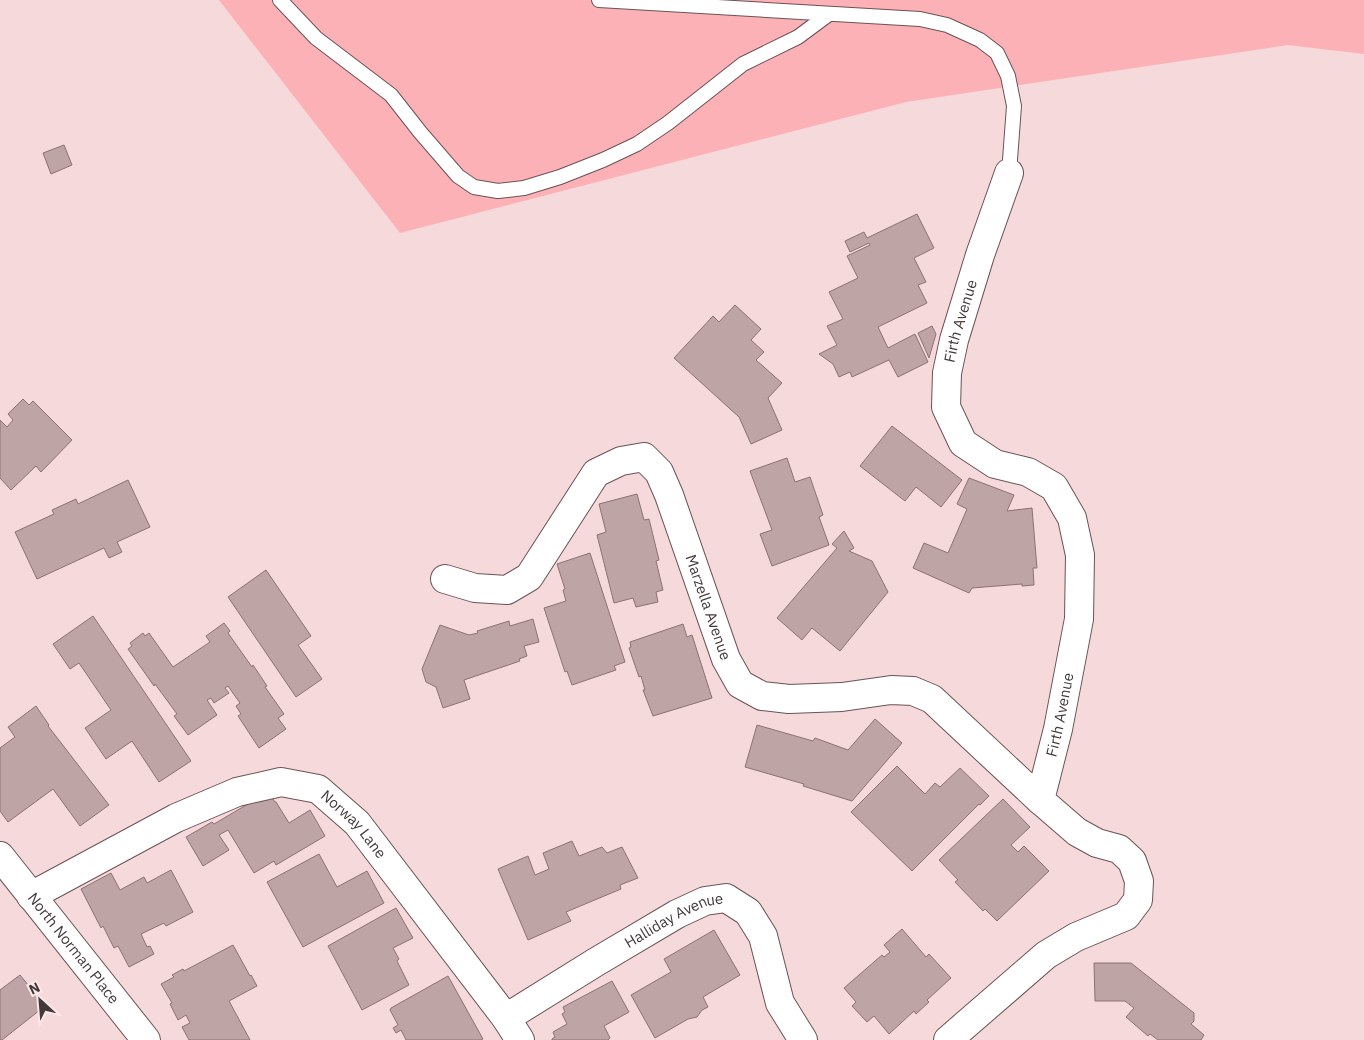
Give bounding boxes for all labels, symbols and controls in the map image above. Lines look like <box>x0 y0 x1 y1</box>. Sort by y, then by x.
street label: Firth Avenue <box>939 277 981 364</box>
street label: Marzella Avenue <box>681 552 736 663</box>
street label: Firth Avenue <box>1041 671 1078 759</box>
street label: Norway Lane <box>317 786 391 862</box>
street label: North Norman Place <box>24 889 122 1007</box>
street label: Halliday Avenue <box>621 889 724 952</box>
north arrow <box>15 975 65 1025</box>

